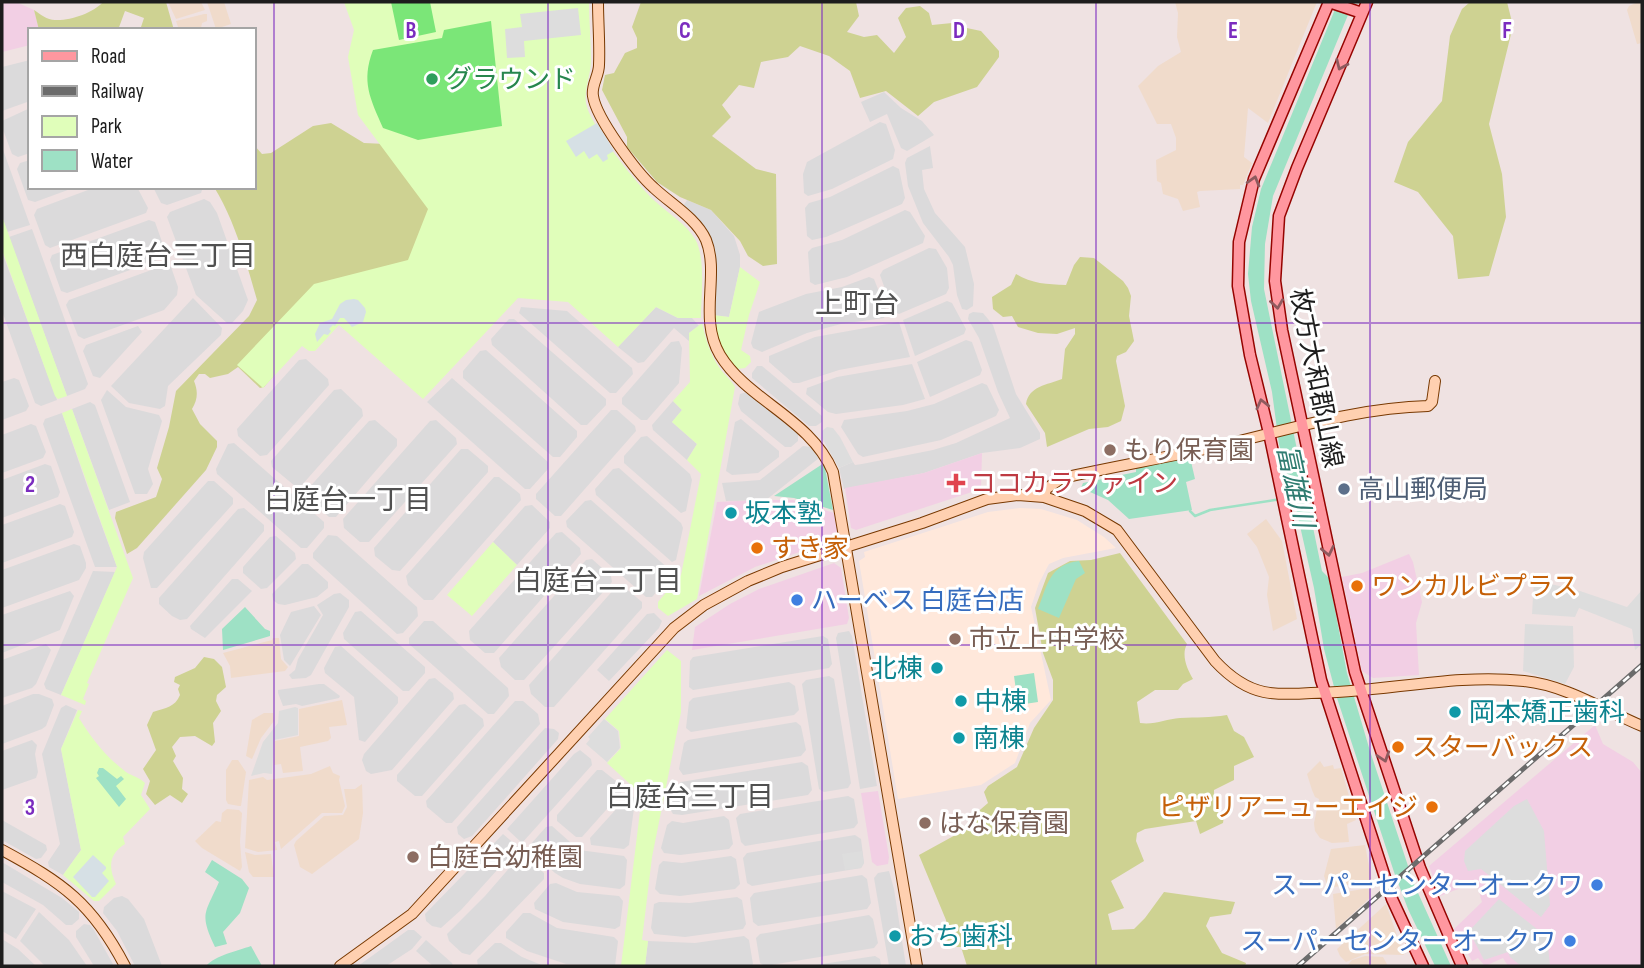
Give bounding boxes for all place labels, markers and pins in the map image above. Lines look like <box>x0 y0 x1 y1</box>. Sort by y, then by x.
place label: グラウンド <box>446 65 576 96</box>
marker: グラウンド <box>424 71 440 87</box>
place label: もり保育園 <box>1124 436 1254 467</box>
marker: もり保育園 <box>1102 442 1118 458</box>
place label: ココカラファイン <box>970 469 1178 500</box>
marker: ココカラファイン <box>948 475 964 491</box>
place label: 高山郵便局 <box>1358 475 1488 506</box>
marker: 高山郵便局 <box>1336 481 1352 497</box>
place label: 坂本塾 <box>745 499 823 530</box>
marker: 坂本塾 <box>723 505 739 521</box>
place label: すき家 <box>771 534 849 565</box>
marker: すき家 <box>749 540 765 556</box>
place label: ワンカルビプラス <box>1371 572 1578 603</box>
marker: ワンカルビプラス <box>1349 578 1365 594</box>
place label: ハーベス 白庭台店 <box>811 586 1024 617</box>
marker: ハーベス 白庭台店 <box>789 592 805 608</box>
place label: 市立上中学校 <box>969 625 1125 656</box>
marker: 市立上中学校 <box>947 631 963 647</box>
place label: 北棟 <box>871 654 923 685</box>
marker: 北棟 <box>929 660 945 676</box>
place label: 中棟 <box>975 687 1027 718</box>
marker: 中棟 <box>953 693 969 709</box>
place label: 岡本矯正歯科 <box>1469 698 1625 729</box>
marker: 岡本矯正歯科 <box>1447 704 1463 720</box>
place label: 南棟 <box>973 724 1025 755</box>
marker: 南棟 <box>951 730 967 746</box>
place label: スターバックス <box>1412 733 1593 764</box>
marker: スターバックス <box>1390 739 1406 755</box>
place label: ピザリアニューエイジ <box>1159 793 1418 824</box>
marker: ピザリアニューエイジ <box>1424 799 1440 815</box>
place label: はな保育園 <box>939 809 1069 840</box>
marker: はな保育園 <box>917 815 933 831</box>
place label: 白庭台幼稚園 <box>427 843 583 874</box>
marker: 白庭台幼稚園 <box>405 849 421 865</box>
place label: スーパーセンターオークワ <box>1271 871 1583 902</box>
marker: スーパーセンターオークワ <box>1589 877 1605 893</box>
place label: おち歯科 <box>909 922 1013 953</box>
place label: スーパーセンター オークワ <box>1240 927 1556 958</box>
marker: おち歯科 <box>887 928 903 944</box>
marker: スーパーセンター オークワ <box>1562 933 1578 949</box>

